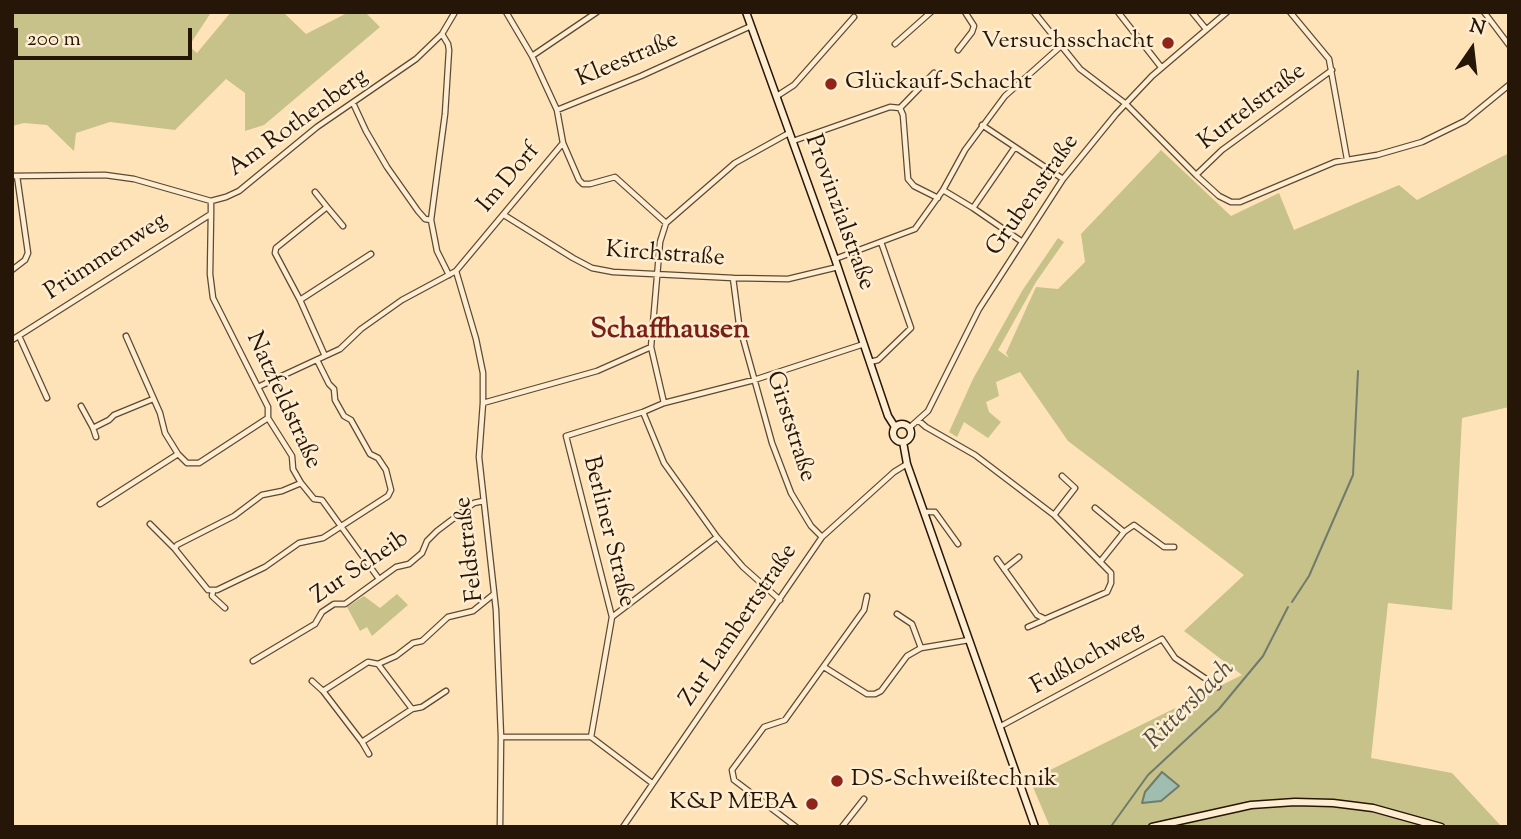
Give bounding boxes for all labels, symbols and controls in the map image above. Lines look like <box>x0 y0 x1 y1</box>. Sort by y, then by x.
text: N <box>1467 13 1488 43</box>
scale bar <box>18 14 196 58</box>
north arrow <box>1437 14 1507 84</box>
text: 200 m <box>27 25 81 55</box>
street label: Kleestraße <box>573 27 683 95</box>
place label: Versuchsschacht <box>982 29 1154 57</box>
marker: Versuchsschacht <box>1160 35 1176 51</box>
street label: Kurtelstraße <box>1194 58 1312 158</box>
street label: Am Rothenberg <box>223 64 375 184</box>
place label: Glückauf-Schacht <box>845 70 1032 98</box>
marker: Glückauf-Schacht <box>823 76 839 92</box>
street label: Grubenstraße <box>981 129 1087 263</box>
street label: Provinzialstraße <box>797 131 879 295</box>
street label: Im Dorf <box>473 138 547 220</box>
street label: Prümmenweg <box>40 208 174 308</box>
street label: Kirchstraße <box>604 237 726 275</box>
district label: Schaffhausen <box>590 315 750 349</box>
street label: Natzfeldstraße <box>238 328 326 474</box>
street label: Girststraße <box>758 368 820 486</box>
street label: Berliner Straße <box>574 454 640 610</box>
street label: Feldstraße <box>450 495 492 603</box>
street label: Zur Scheib <box>307 526 415 612</box>
street label: Zur Lambertstraße <box>675 539 805 713</box>
street label: Fußlochweg <box>1027 617 1149 703</box>
water label: Rittersbach <box>1140 655 1242 757</box>
place label: DS-Schweißtechnik <box>851 767 1057 795</box>
marker: DS-Schweißtechnik <box>829 773 845 789</box>
place label: K&P MEBA <box>669 790 798 818</box>
marker: K&P MEBA <box>804 796 820 812</box>

